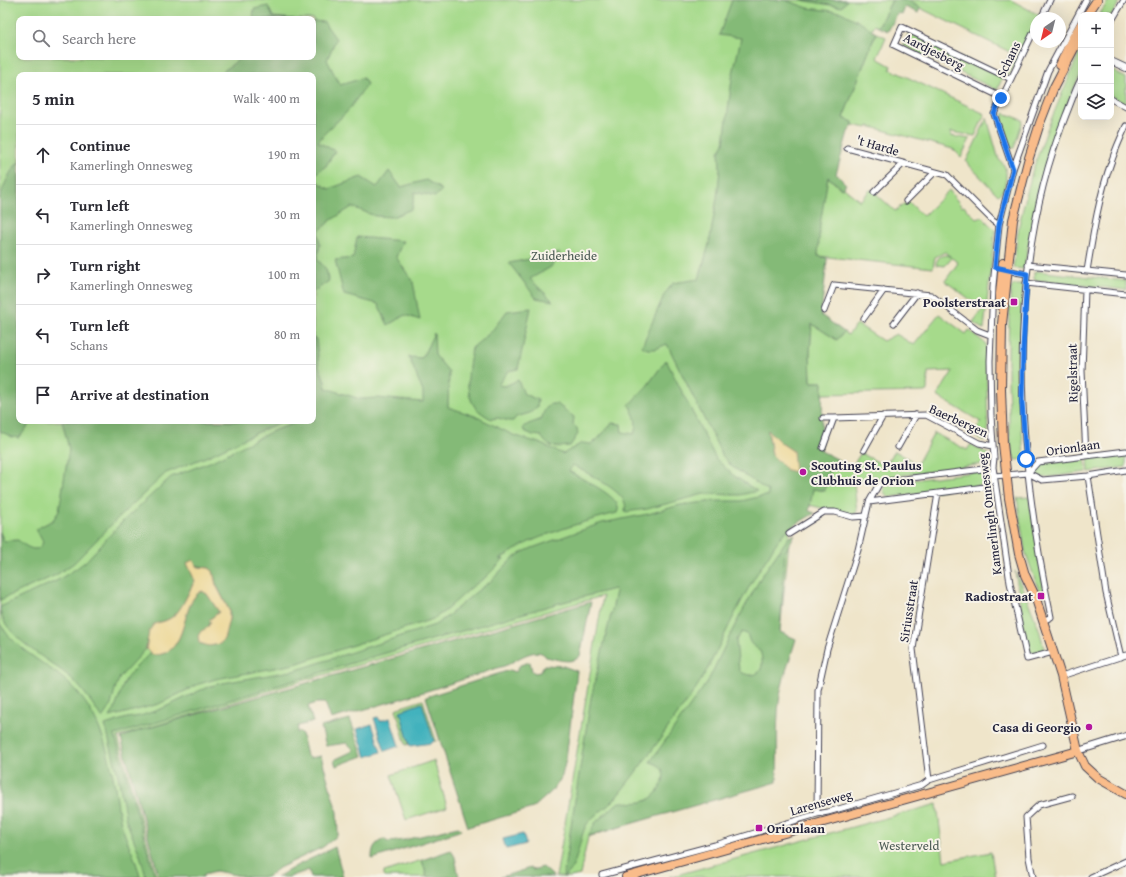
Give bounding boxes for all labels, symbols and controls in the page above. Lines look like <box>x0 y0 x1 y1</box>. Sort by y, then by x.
north arrow <box>1030 12 1066 48</box>
map controls <box>1078 12 1114 120</box>
button: + <box>1078 12 1114 48</box>
search box <box>16 16 316 60</box>
icon: search <box>30 27 52 49</box>
text: Search here <box>62 28 136 49</box>
street label: Aardjesberg <box>900 28 968 75</box>
street label: Schans <box>992 38 1025 80</box>
button: − <box>1078 48 1114 84</box>
button: layers <box>1078 84 1114 120</box>
text: 5 min <box>32 86 74 111</box>
text: Walk · 400 m <box>233 89 300 108</box>
route end <box>992 89 1010 107</box>
street label: 't Harde <box>854 130 902 161</box>
text: Continue <box>70 135 131 156</box>
icon: ahead <box>32 144 54 166</box>
text: 190 m <box>268 145 300 164</box>
text: Kamerlingh Onnesweg <box>70 156 192 175</box>
text: Turn left <box>70 195 129 216</box>
icon: left <box>32 204 54 226</box>
text: 30 m <box>274 205 300 224</box>
text: Kamerlingh Onnesweg <box>70 216 192 235</box>
park label: Zuiderheide <box>531 246 597 265</box>
text: Turn right <box>70 255 141 276</box>
icon: right <box>32 264 54 286</box>
text: 100 m <box>268 265 300 284</box>
text: Kamerlingh Onnesweg <box>70 276 192 295</box>
place label: Poolsterstraat <box>923 293 1006 312</box>
marker: Poolsterstraat <box>1009 297 1019 307</box>
text: Turn left <box>70 315 129 336</box>
icon: left <box>32 324 54 346</box>
text: 80 m <box>274 325 300 344</box>
text: Schans <box>70 336 108 355</box>
street label: Rigelstraat <box>1062 343 1083 403</box>
icon: arrive <box>32 384 54 406</box>
text: Arrive at destination <box>70 384 209 405</box>
street label: Baerbergen <box>926 399 992 442</box>
street label: Orionlaan <box>1045 434 1102 461</box>
route start <box>1017 450 1035 468</box>
street label: Kamerlingh Onnesweg <box>973 451 1006 576</box>
place label: Scouting St. Paulus Clubhuis de Orion <box>811 456 922 490</box>
marker: Scouting St. Paulus Clubhuis de Orion <box>798 467 808 477</box>
street label: Siriusstraat <box>894 578 923 644</box>
place label: Radiostraat <box>965 587 1033 606</box>
marker: Radiostraat <box>1036 591 1046 601</box>
place label: Casa di Georgio <box>993 718 1081 737</box>
marker: Casa di Georgio <box>1084 722 1094 732</box>
street label: Larenseweg <box>788 784 855 820</box>
place label: Orionlaan <box>767 819 825 838</box>
marker: Orionlaan <box>754 823 764 833</box>
park label: Westerveld <box>879 836 939 855</box>

